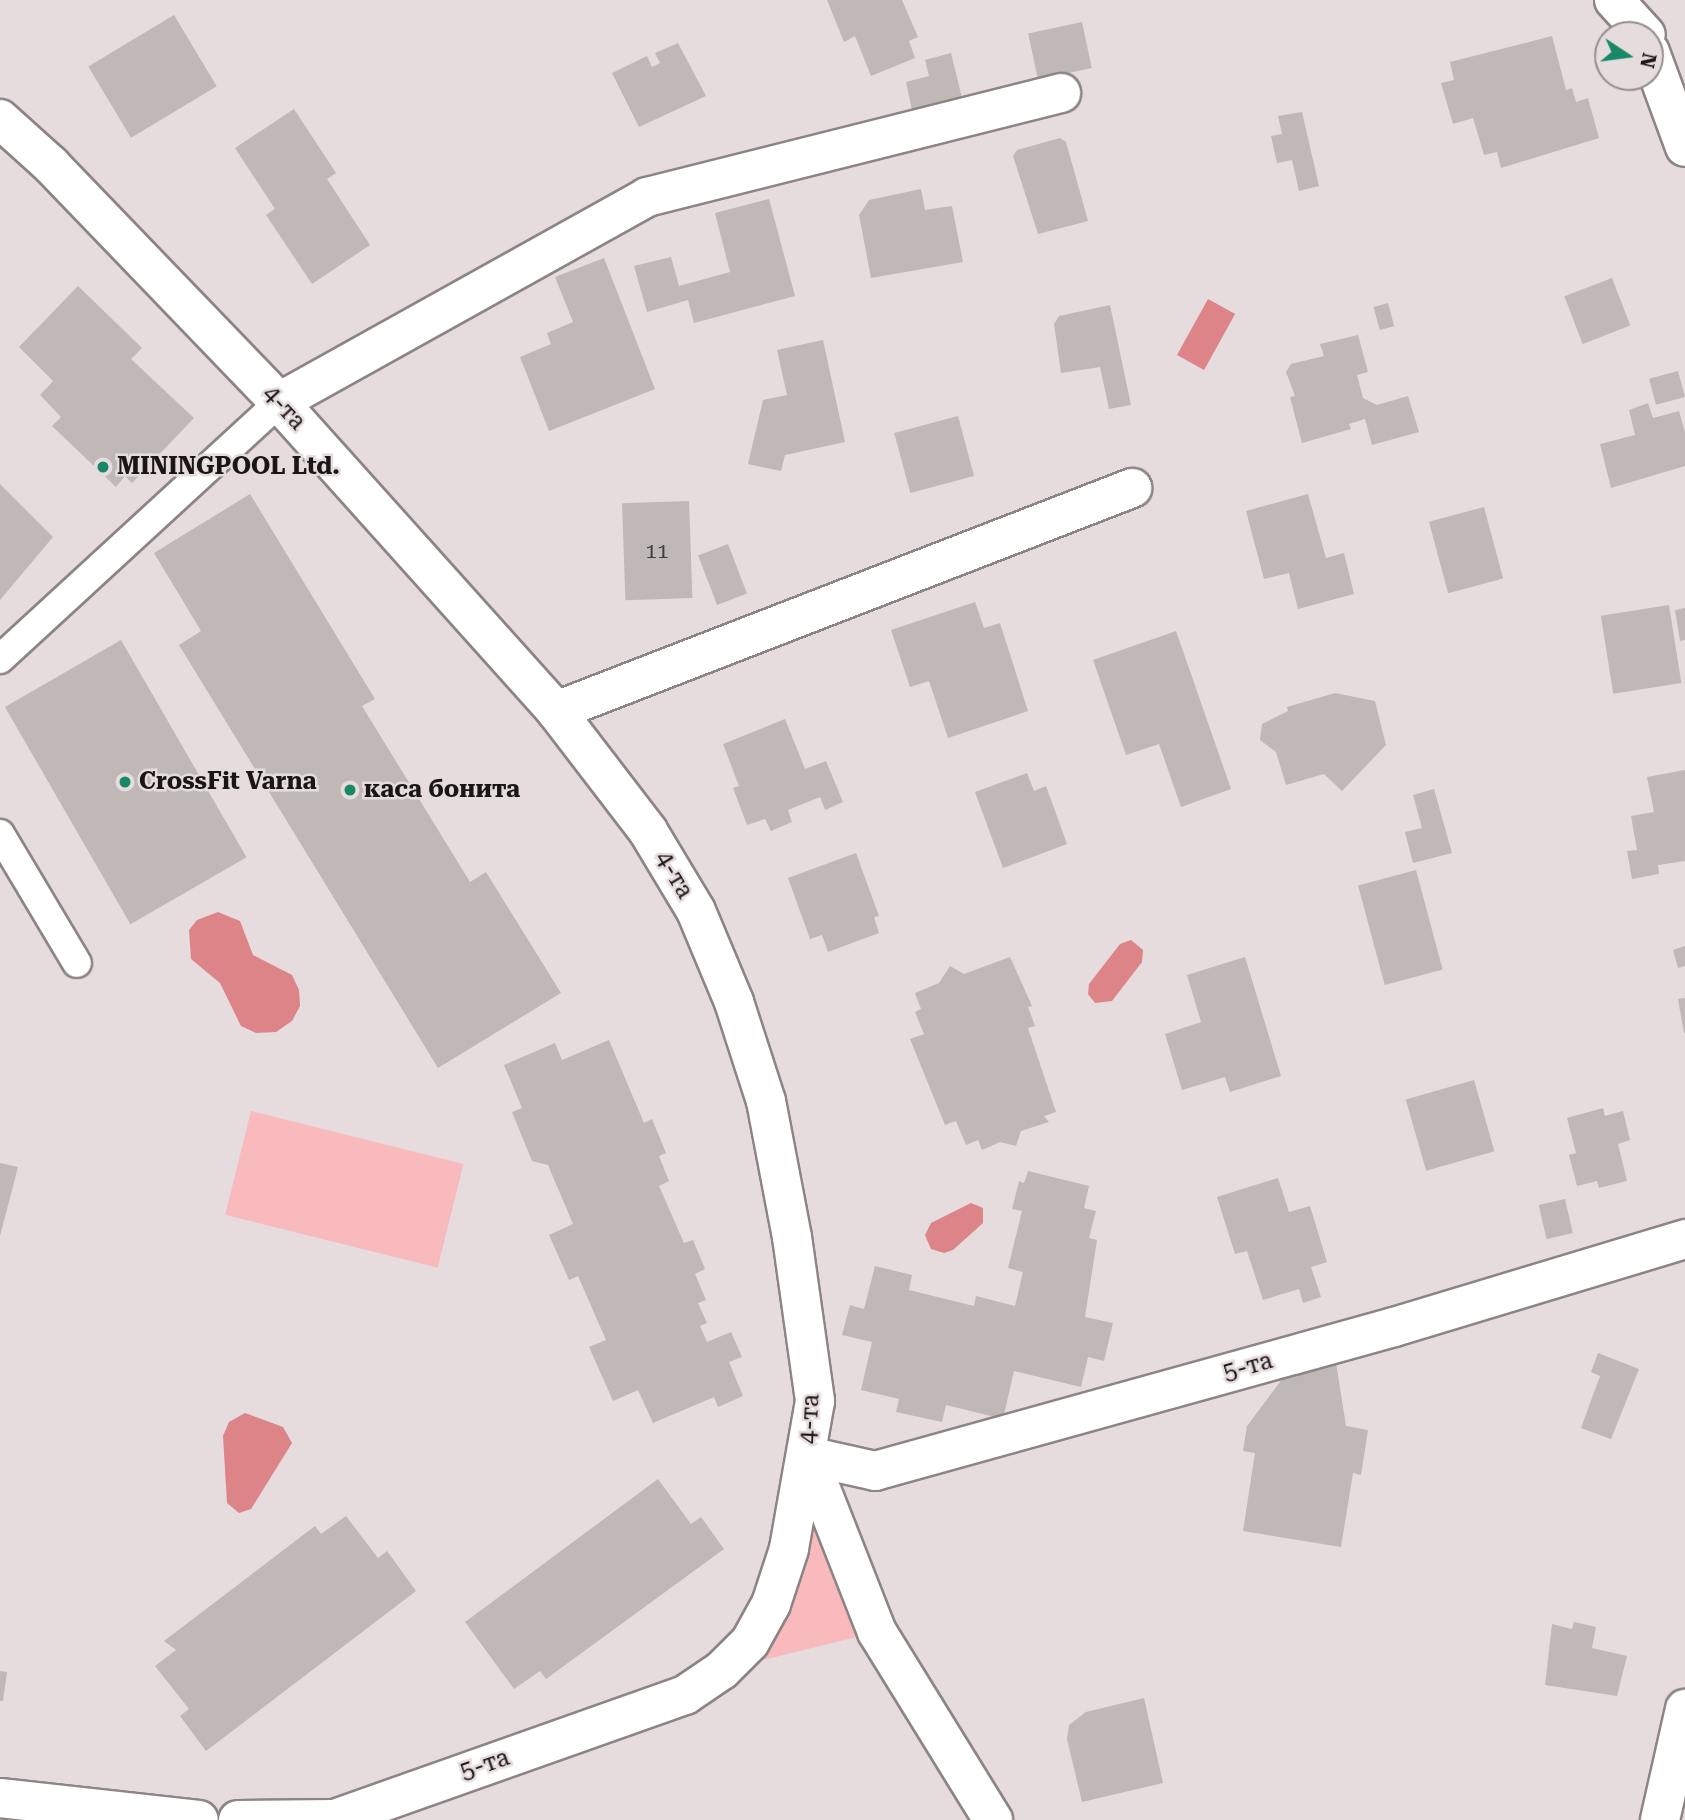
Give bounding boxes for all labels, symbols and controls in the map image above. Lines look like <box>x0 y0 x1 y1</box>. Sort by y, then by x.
north arrow <box>1594 21 1664 91</box>
text: N <box>1635 51 1661 70</box>
street label: 4-та <box>256 380 312 436</box>
place label: MININGPOOL Ltd. <box>117 453 340 481</box>
marker: MININGPOOL Ltd. <box>95 459 111 475</box>
house number: 11 <box>645 538 669 564</box>
place label: CrossFit Varna <box>139 768 317 796</box>
marker: CrossFit Varna <box>117 774 133 790</box>
place label: каса бонита <box>364 776 520 804</box>
marker: каса бонита <box>342 782 358 798</box>
street label: 4-та <box>649 846 699 904</box>
street label: 5-та <box>1220 1346 1276 1388</box>
street label: 4-та <box>794 1393 826 1445</box>
street label: 5-та <box>457 1743 513 1787</box>

